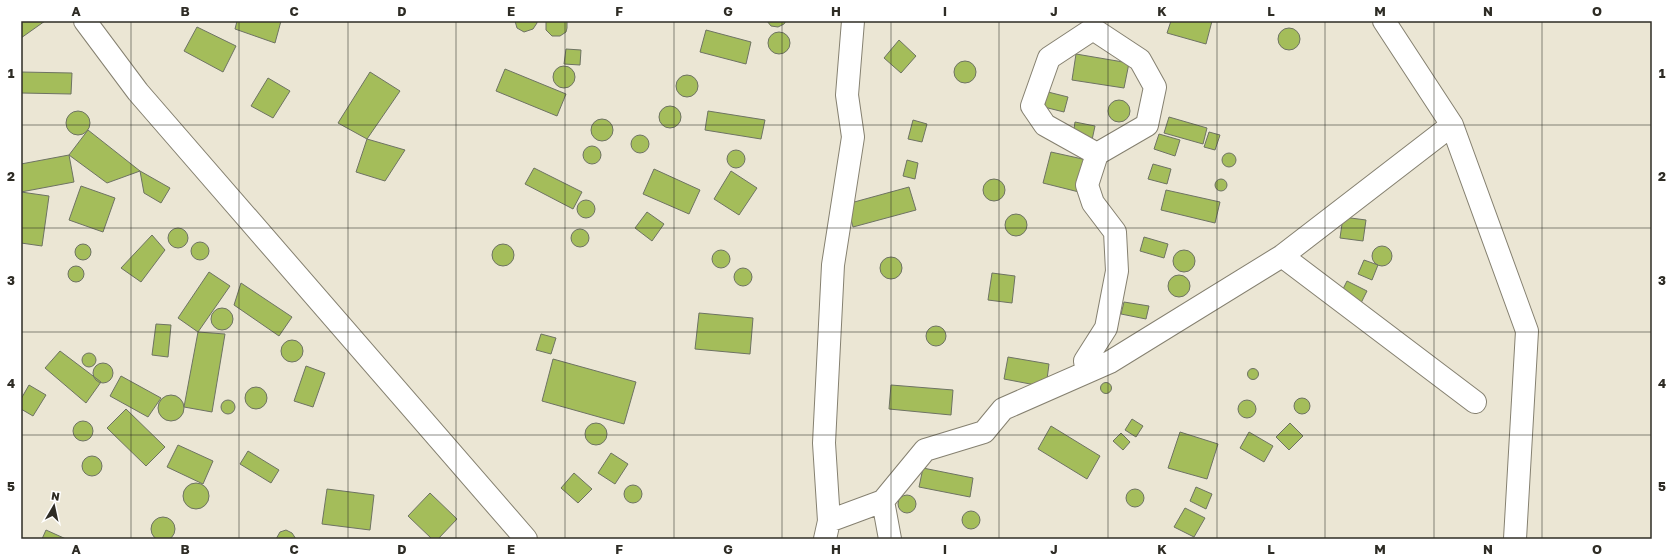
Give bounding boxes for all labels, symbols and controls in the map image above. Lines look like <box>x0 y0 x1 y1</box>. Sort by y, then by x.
text: A <box>71 3 81 19</box>
text: B <box>180 3 190 19</box>
text: C <box>289 3 299 19</box>
text: D <box>397 3 407 19</box>
text: E <box>507 3 515 19</box>
text: F <box>615 3 623 19</box>
text: G <box>723 3 733 19</box>
text: H <box>831 3 841 19</box>
text: I <box>943 3 947 19</box>
text: J <box>1050 3 1058 19</box>
text: K <box>1157 3 1167 19</box>
text: L <box>1267 3 1275 19</box>
text: M <box>1374 3 1386 19</box>
text: N <box>1483 3 1493 19</box>
text: O <box>1592 3 1602 19</box>
text: 1 <box>8 65 15 81</box>
text: 1 <box>1659 65 1666 81</box>
text: 2 <box>7 168 15 184</box>
text: 2 <box>1658 168 1666 184</box>
text: 3 <box>7 272 15 288</box>
text: 3 <box>1658 272 1666 288</box>
text: 4 <box>7 375 15 391</box>
text: 4 <box>1658 375 1666 391</box>
text: 5 <box>7 478 15 494</box>
text: 5 <box>1658 478 1666 494</box>
north arrow <box>34 486 74 526</box>
text: N <box>50 489 61 503</box>
text: A <box>71 541 81 557</box>
text: B <box>180 541 190 557</box>
text: C <box>289 541 299 557</box>
text: D <box>397 541 407 557</box>
text: E <box>507 541 515 557</box>
text: F <box>615 541 623 557</box>
text: G <box>723 541 733 557</box>
text: H <box>831 541 841 557</box>
text: I <box>943 541 947 557</box>
text: J <box>1050 541 1058 557</box>
text: K <box>1157 541 1167 557</box>
text: L <box>1267 541 1275 557</box>
text: M <box>1374 541 1386 557</box>
text: N <box>1483 541 1493 557</box>
text: O <box>1592 541 1602 557</box>

